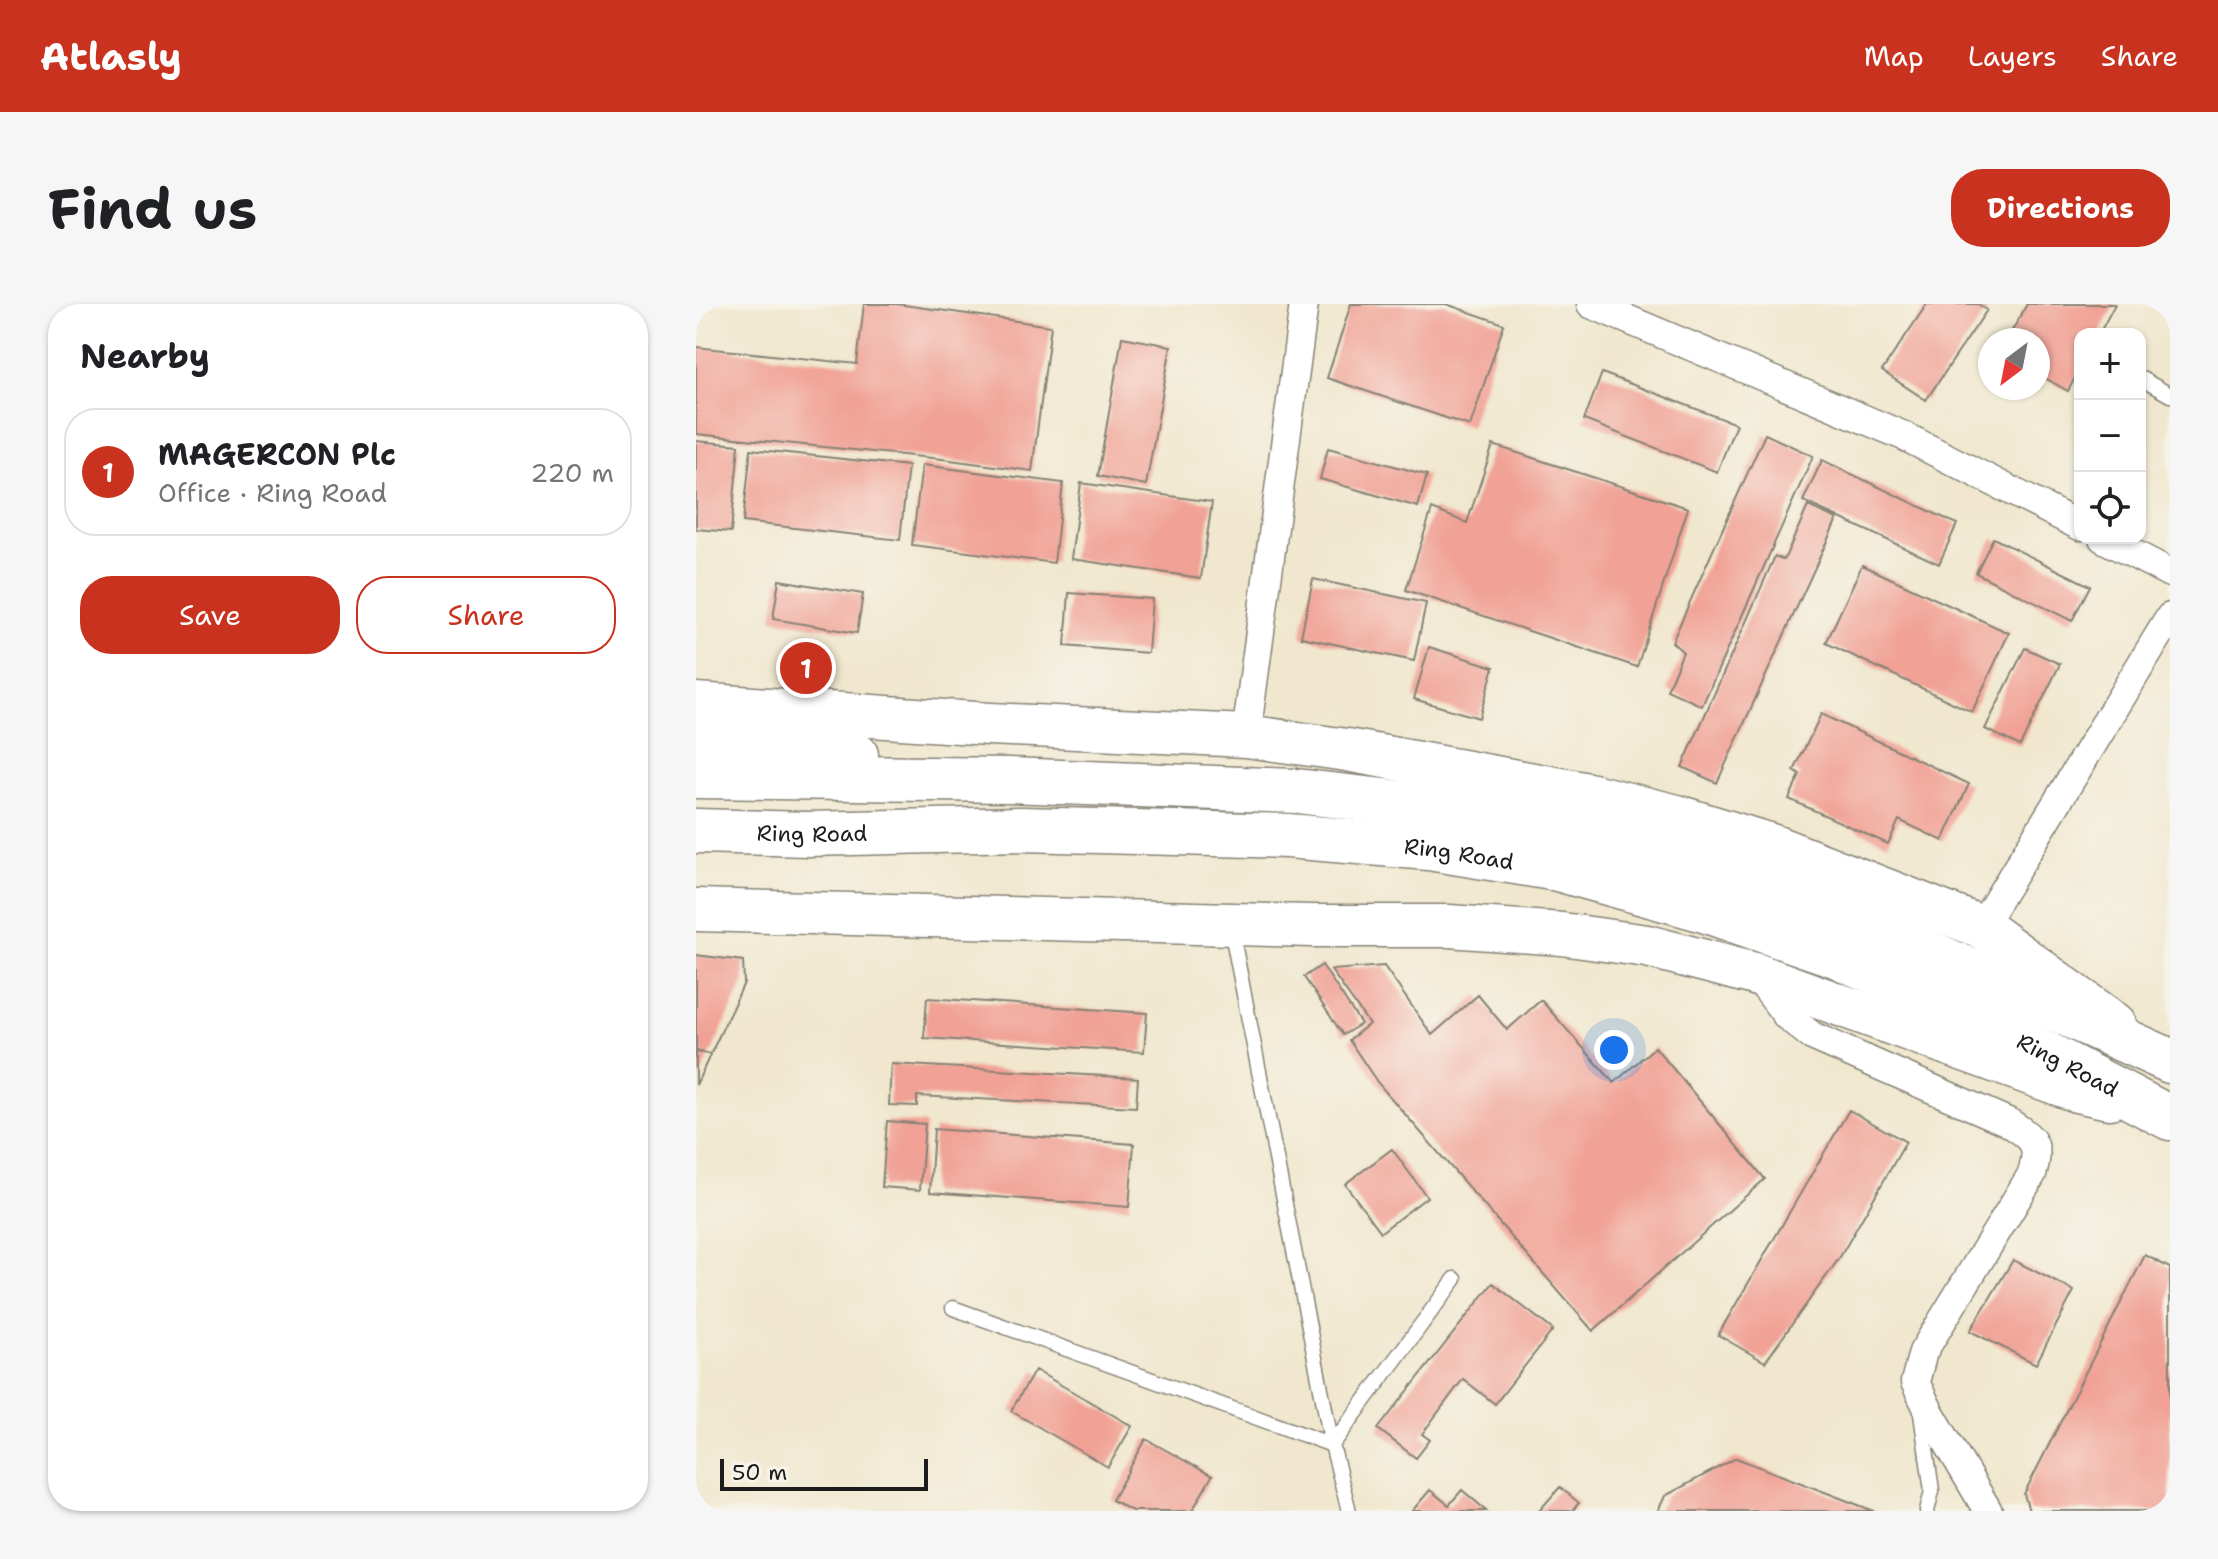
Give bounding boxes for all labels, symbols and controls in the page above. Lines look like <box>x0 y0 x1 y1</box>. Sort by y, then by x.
text: Atlasly <box>40 31 182 82</box>
text: Map <box>1864 37 1924 75</box>
text: Layers <box>1968 37 2057 75</box>
text: Share <box>2101 37 2178 75</box>
button: Directions <box>1951 169 2170 247</box>
text: Find us <box>48 171 257 246</box>
north arrow <box>1978 328 2050 400</box>
map controls <box>2074 328 2146 544</box>
button: + <box>2074 328 2146 400</box>
text: Nearby <box>80 333 210 379</box>
button: − <box>2074 400 2146 472</box>
text: MAGERCON Plc <box>158 434 396 475</box>
text: 1 <box>102 455 114 490</box>
text: 220 m <box>530 455 614 490</box>
button: locate <box>2074 472 2146 544</box>
text: Office · Ring Road <box>158 475 387 510</box>
button: Save <box>80 576 340 654</box>
button: Share <box>356 576 616 654</box>
pin: 1 <box>780 638 832 698</box>
street label: Ring Road <box>756 818 868 849</box>
street label: Ring Road <box>1403 831 1516 876</box>
street label: Ring Road <box>2012 1026 2123 1103</box>
your location <box>1594 1030 1634 1070</box>
scale bar <box>720 1455 928 1491</box>
text: 50 m <box>732 1458 787 1487</box>

